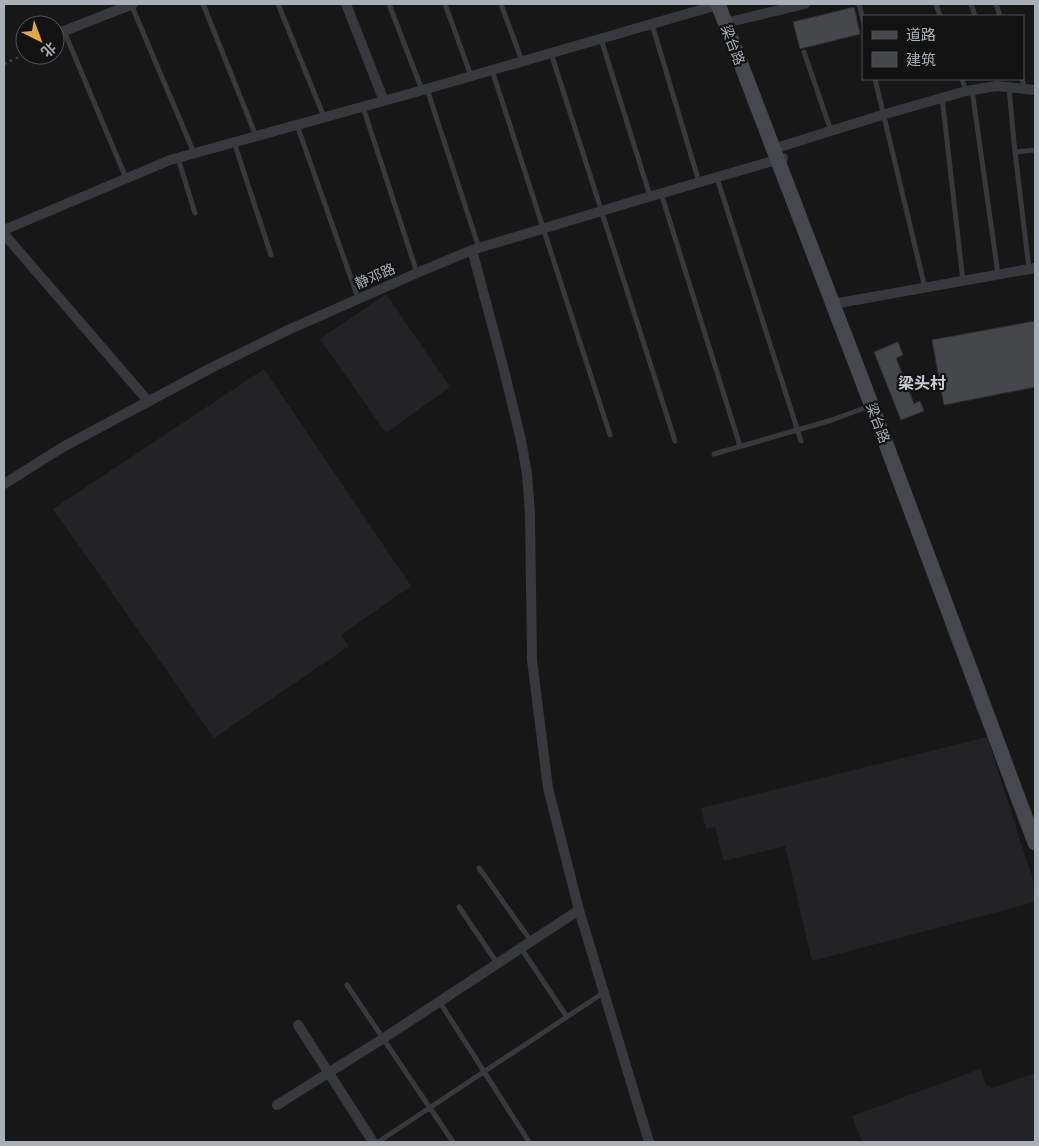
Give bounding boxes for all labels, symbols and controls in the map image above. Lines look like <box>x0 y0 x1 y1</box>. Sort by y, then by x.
north arrow <box>15 15 65 65</box>
legend <box>862 15 1024 80</box>
street label: 梁台路 <box>717 22 749 68</box>
text: 道路 <box>906 25 936 44</box>
text: 北 <box>37 38 60 61</box>
text: 建筑 <box>906 50 936 69</box>
street label: 静邓路 <box>352 259 398 293</box>
district label: 梁头村 <box>898 373 946 394</box>
street label: 梁台路 <box>862 400 894 446</box>

